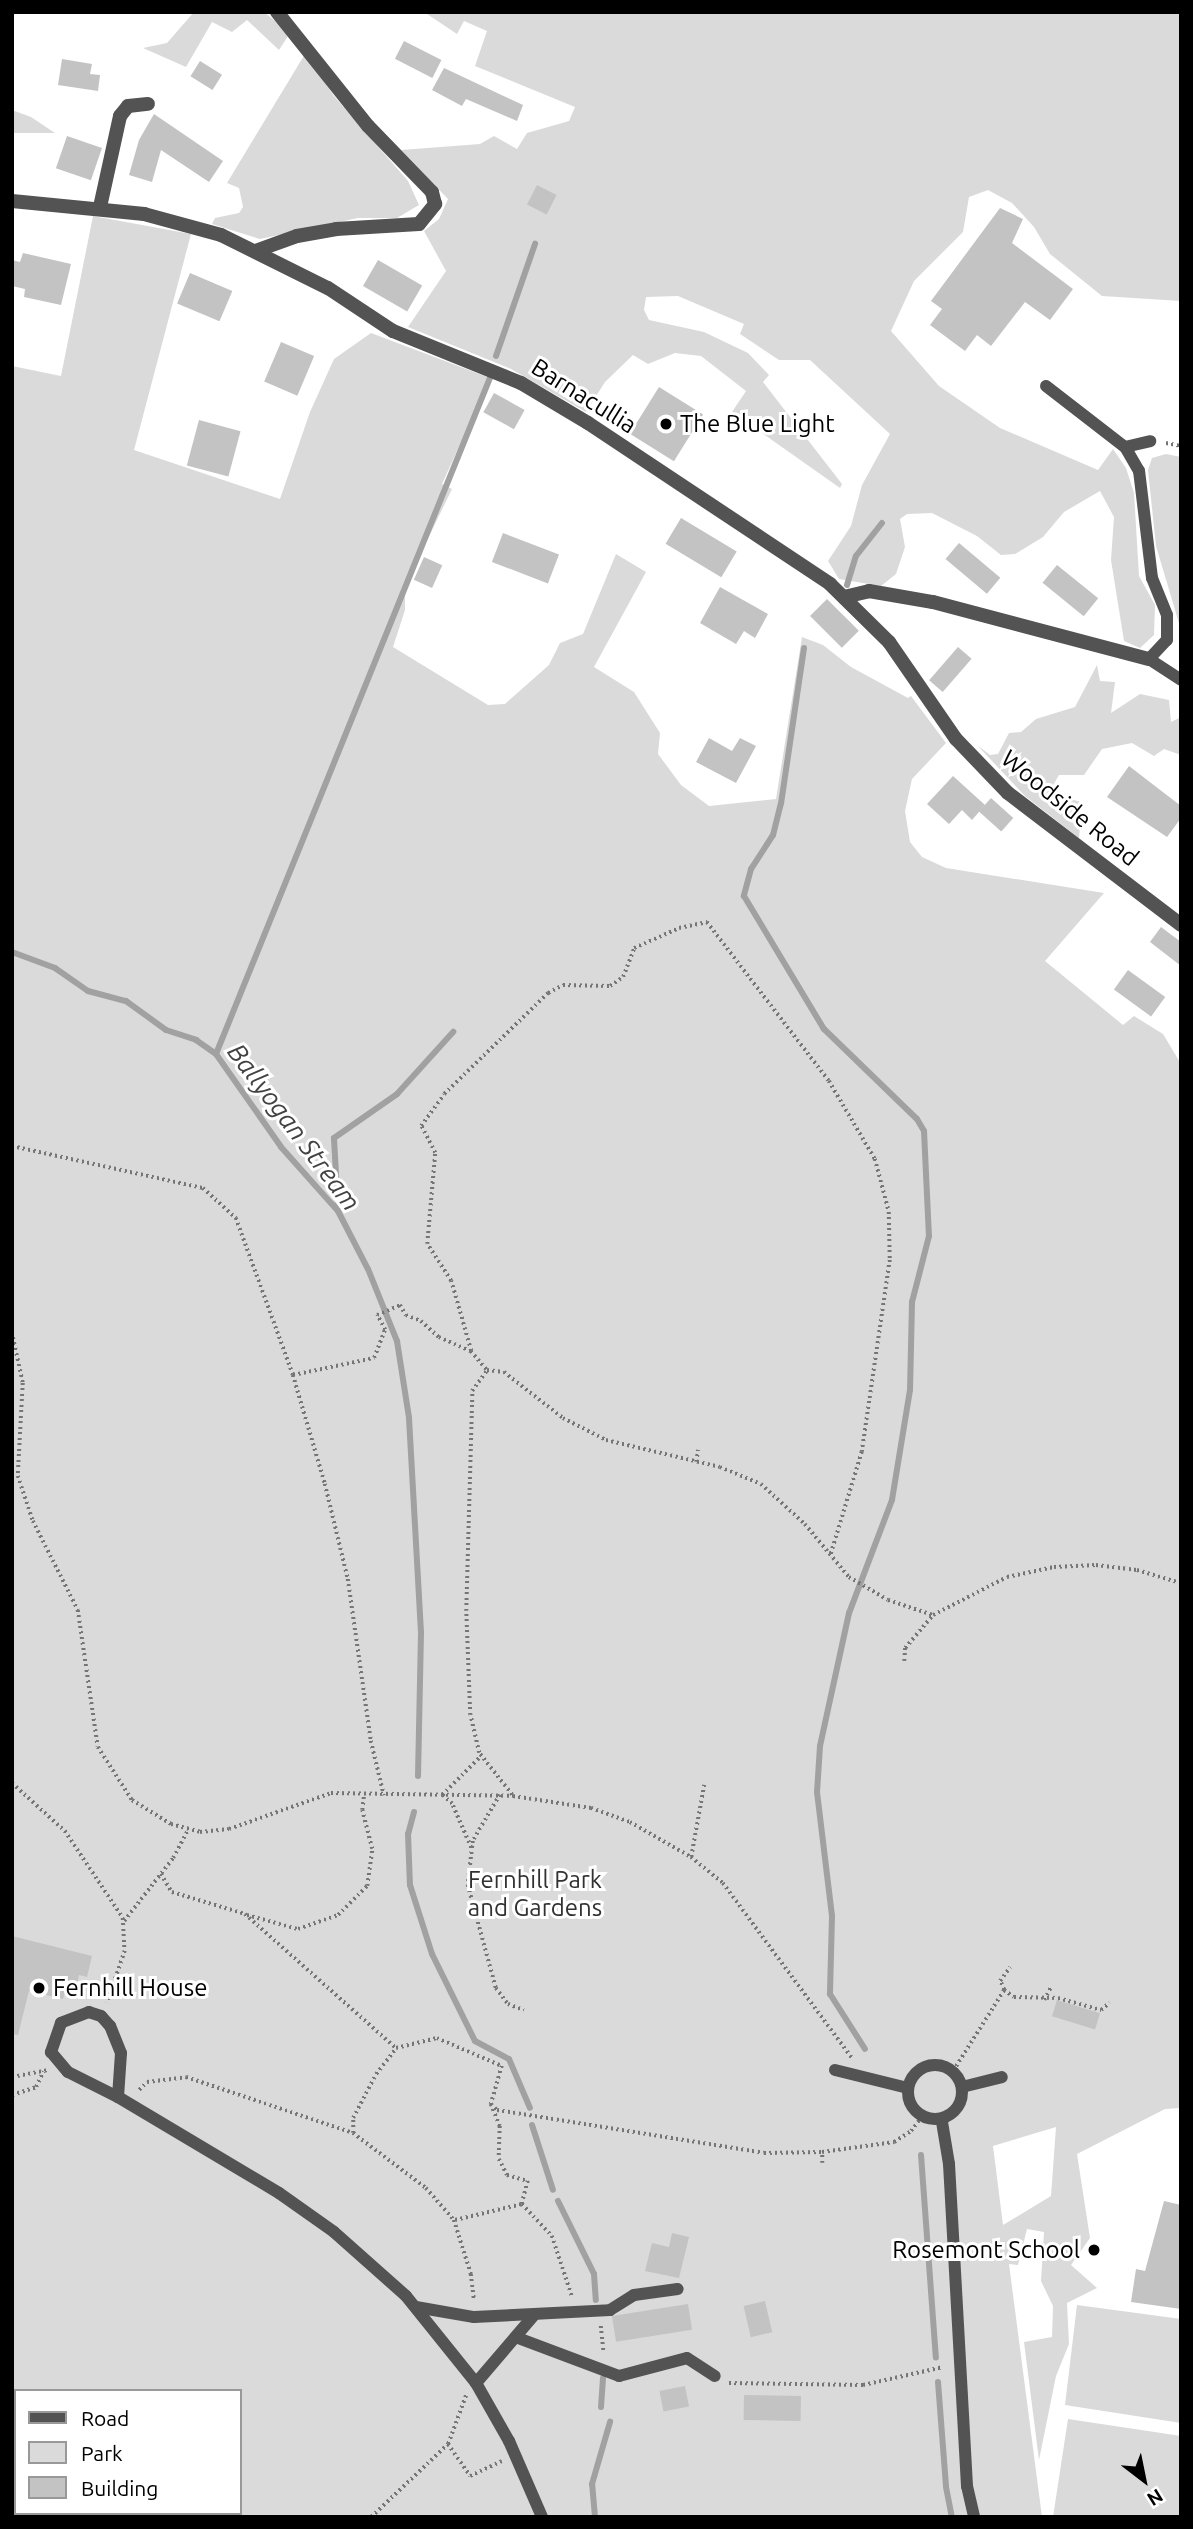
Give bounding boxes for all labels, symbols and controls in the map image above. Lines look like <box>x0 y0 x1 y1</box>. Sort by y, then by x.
street label: Barnacullia <box>526 352 642 440</box>
place label: The Blue Light <box>680 410 835 438</box>
marker: The Blue Light <box>658 416 674 432</box>
street label: Woodside Road <box>996 744 1144 872</box>
water label: Ballyogan Stream <box>221 1037 367 1217</box>
park label: Fernhill Park and Gardens <box>468 1866 602 1922</box>
place label: Fernhill House <box>53 1974 207 2002</box>
marker: Fernhill House <box>31 1980 47 1996</box>
place label: Rosemont School <box>892 2236 1080 2264</box>
marker: Rosemont School <box>1086 2242 1102 2258</box>
legend <box>14 2389 242 2515</box>
text: Road <box>81 2406 129 2430</box>
text: Park <box>81 2441 123 2465</box>
north arrow <box>1109 2445 1179 2515</box>
text: Building <box>81 2476 158 2500</box>
text: N <box>1143 2485 1167 2511</box>

